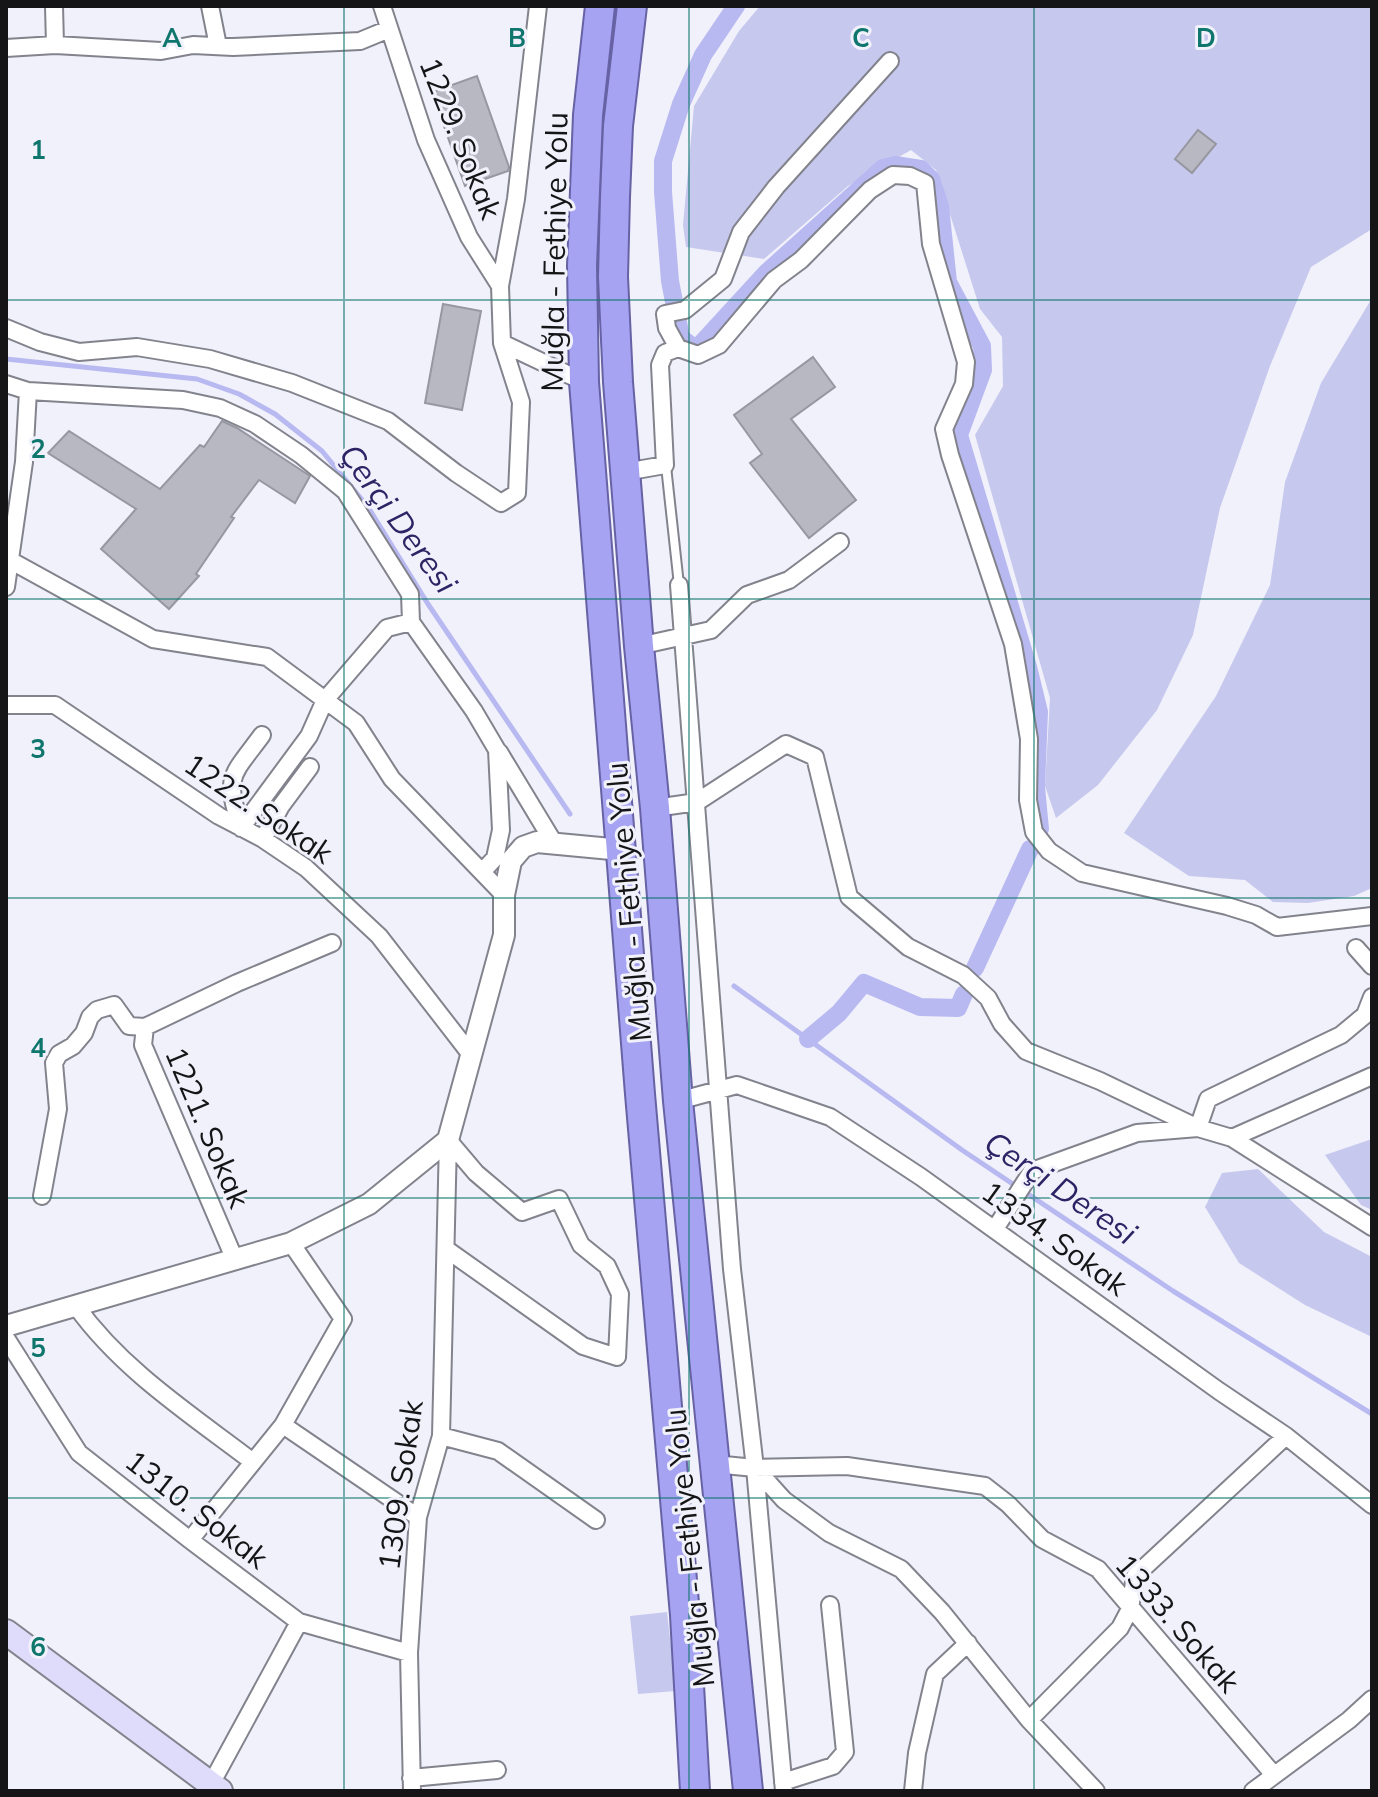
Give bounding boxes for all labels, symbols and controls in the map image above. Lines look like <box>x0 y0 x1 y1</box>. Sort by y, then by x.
text: A <box>162 21 182 54</box>
text: B <box>508 21 526 54</box>
text: C <box>852 21 870 54</box>
text: D <box>1196 21 1216 54</box>
street label: 1229. Sokak <box>411 51 511 225</box>
street label: Muğla - Fethiye Yolu <box>533 112 575 392</box>
text: 1 <box>30 133 46 166</box>
text: 2 <box>30 432 46 465</box>
water label: Çerçi Deresi <box>331 435 467 601</box>
text: 3 <box>30 732 46 765</box>
street label: 1222. Sokak <box>177 744 341 872</box>
street label: Muğla - Fethiye Yolu <box>597 761 659 1043</box>
text: 4 <box>30 1031 46 1064</box>
street label: 1221. Sokak <box>157 1041 259 1214</box>
water label: Çerçi Deresi <box>977 1121 1145 1253</box>
street label: 1334. Sokak <box>975 1172 1136 1304</box>
text: 5 <box>30 1331 46 1364</box>
street label: 1309. Sokak <box>369 1397 431 1572</box>
street label: Muğla - Fethiye Yolu <box>655 1407 723 1689</box>
street label: 1310. Sokak <box>118 1441 277 1577</box>
street label: 1333. Sokak <box>1107 1546 1249 1700</box>
text: 6 <box>30 1630 46 1663</box>

